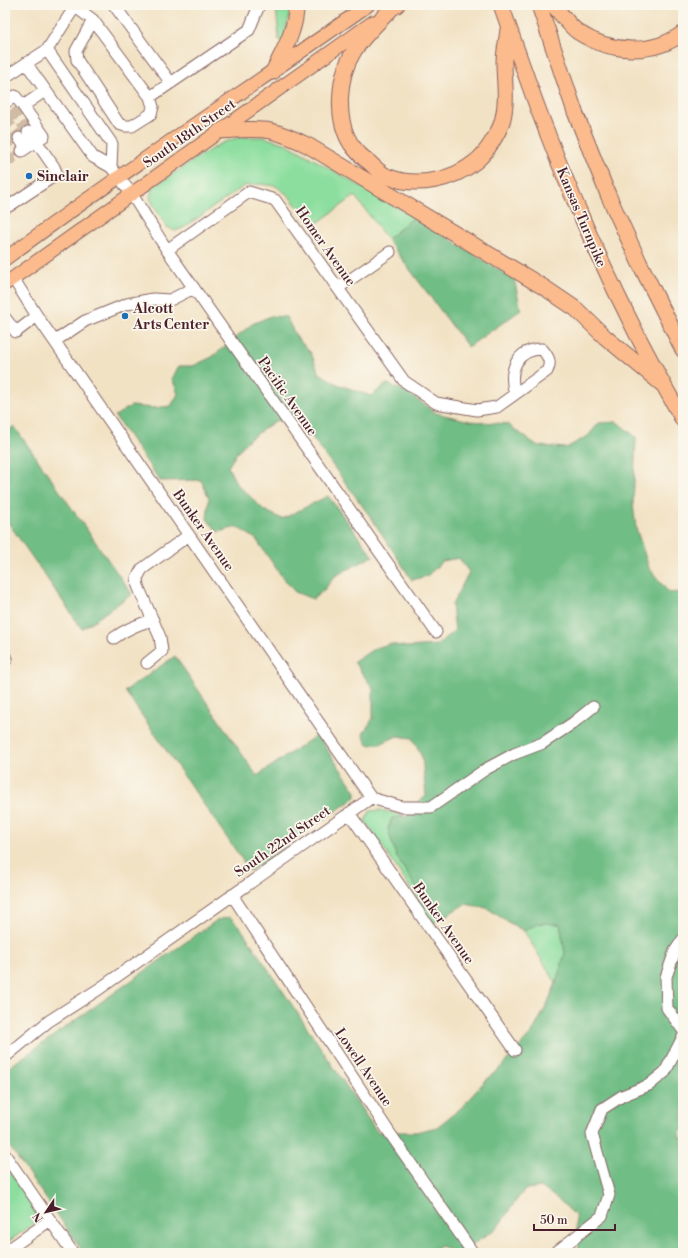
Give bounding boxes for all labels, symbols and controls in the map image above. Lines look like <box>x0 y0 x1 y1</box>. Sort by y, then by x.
street label: South 18th Street <box>140 95 239 172</box>
street label: Kansas Turnpike <box>552 165 610 270</box>
place label: Sinclair <box>37 168 89 186</box>
marker: Sinclair <box>24 171 34 181</box>
street label: Homer Avenue <box>291 203 359 290</box>
place label: Alcott Arts Center <box>132 300 209 334</box>
marker: Alcott Arts Center <box>120 311 130 321</box>
street label: Pacific Avenue <box>253 354 321 440</box>
street label: Bunker Avenue <box>168 485 238 575</box>
street label: South 22nd Street <box>231 802 334 882</box>
street label: Bunker Avenue <box>408 878 478 968</box>
street label: Lowell Avenue <box>330 1025 396 1110</box>
north arrow <box>26 1192 66 1232</box>
scale bar <box>534 1206 615 1232</box>
text: N <box>30 1209 47 1225</box>
text: 50 m <box>540 1213 568 1228</box>

